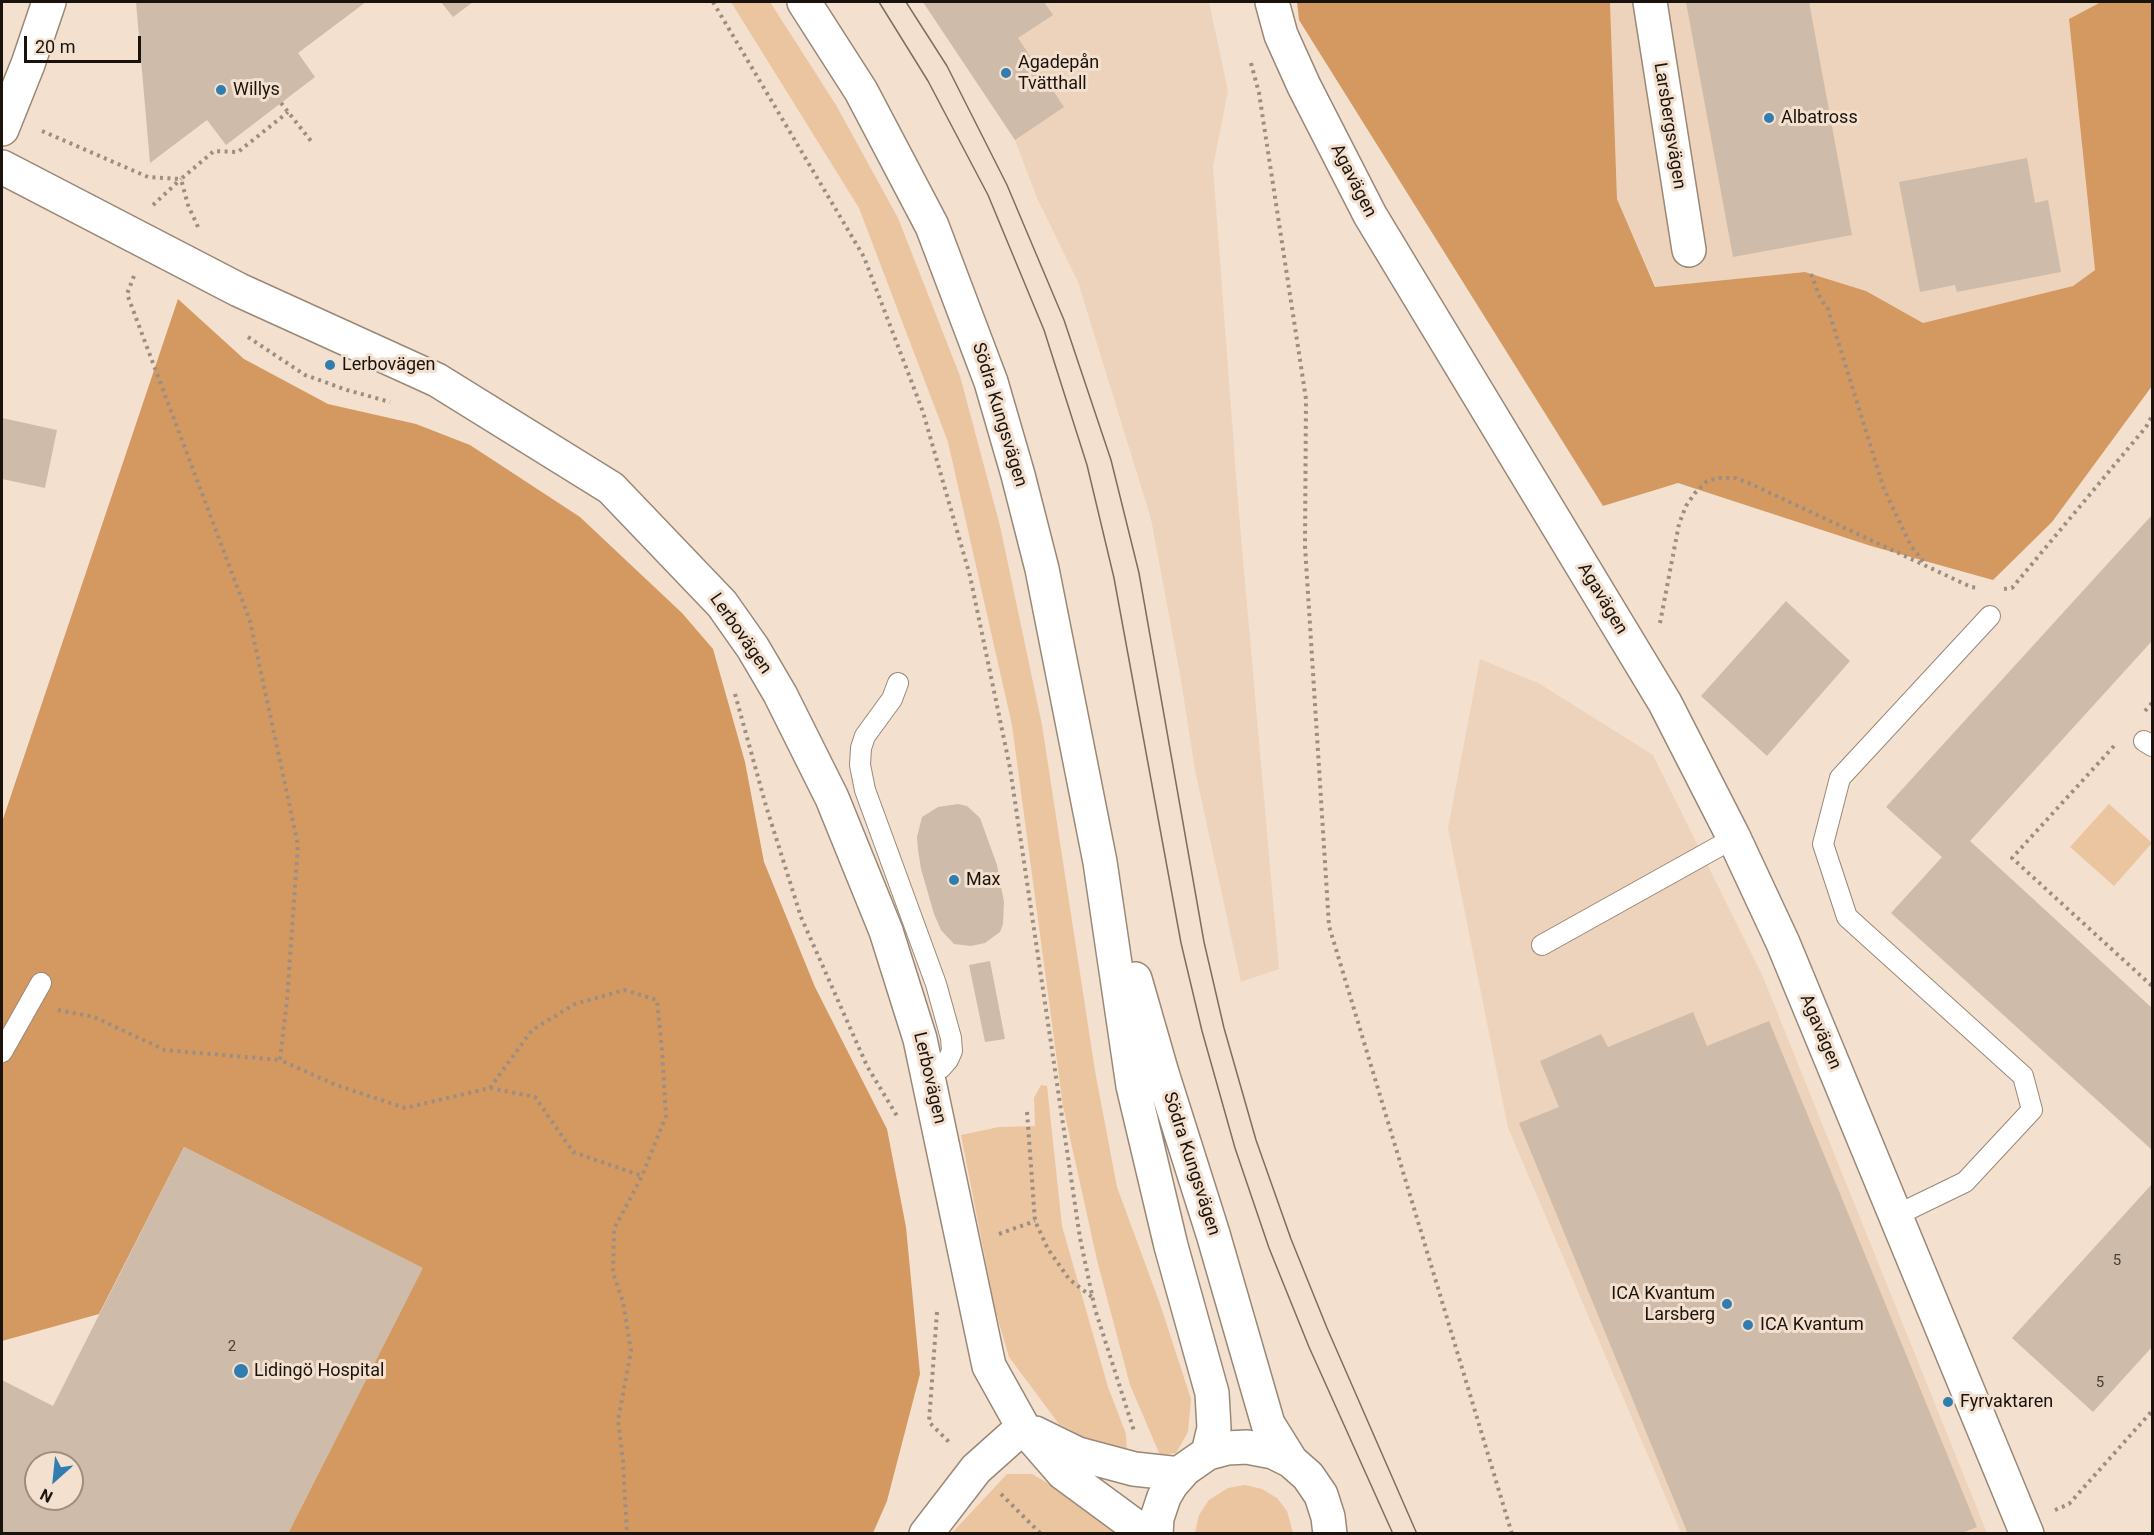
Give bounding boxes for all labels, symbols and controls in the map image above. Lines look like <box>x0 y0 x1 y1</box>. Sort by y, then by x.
scale bar <box>27 24 144 62</box>
text: 20 m <box>35 36 75 57</box>
place label: Agadepån Tvätthall <box>1018 52 1099 94</box>
street label: Larsbergsvägen <box>1648 61 1690 191</box>
marker: Agadepån Tvätthall <box>999 66 1013 80</box>
place label: Willys <box>233 79 280 101</box>
marker: Willys <box>214 83 228 97</box>
place label: Albatross <box>1781 107 1858 129</box>
marker: Albatross <box>1762 111 1776 125</box>
street label: Agavägen <box>1325 141 1381 221</box>
street label: Södra Kungsvägen <box>967 340 1031 490</box>
place label: Lerbovägen <box>342 354 436 376</box>
marker: Lerbovägen <box>323 358 337 372</box>
street label: Agavägen <box>1572 559 1632 639</box>
street label: Lerbovägen <box>704 589 776 679</box>
place label: Max <box>966 869 1000 891</box>
marker: Max <box>947 873 961 887</box>
street label: Agavägen <box>1795 991 1845 1073</box>
street label: Lerbovägen <box>908 1030 950 1126</box>
street label: Södra Kungsvägen <box>1158 1090 1224 1238</box>
house number: 5 <box>2113 1252 2121 1270</box>
place label: ICA Kvantum Larsberg <box>1611 1283 1715 1326</box>
marker: ICA Kvantum Larsberg <box>1720 1297 1734 1311</box>
place label: ICA Kvantum <box>1760 1314 1864 1336</box>
marker: ICA Kvantum <box>1741 1318 1755 1332</box>
house number: 2 <box>228 1338 236 1356</box>
place label: Lidingö Hospital <box>254 1360 384 1382</box>
marker: Lidingö Hospital <box>232 1362 250 1380</box>
house number: 5 <box>2096 1374 2104 1392</box>
place label: Fyrvaktaren <box>1960 1391 2053 1413</box>
marker: Fyrvaktaren <box>1941 1395 1955 1409</box>
north arrow <box>24 1451 84 1511</box>
text: N <box>37 1485 56 1507</box>

